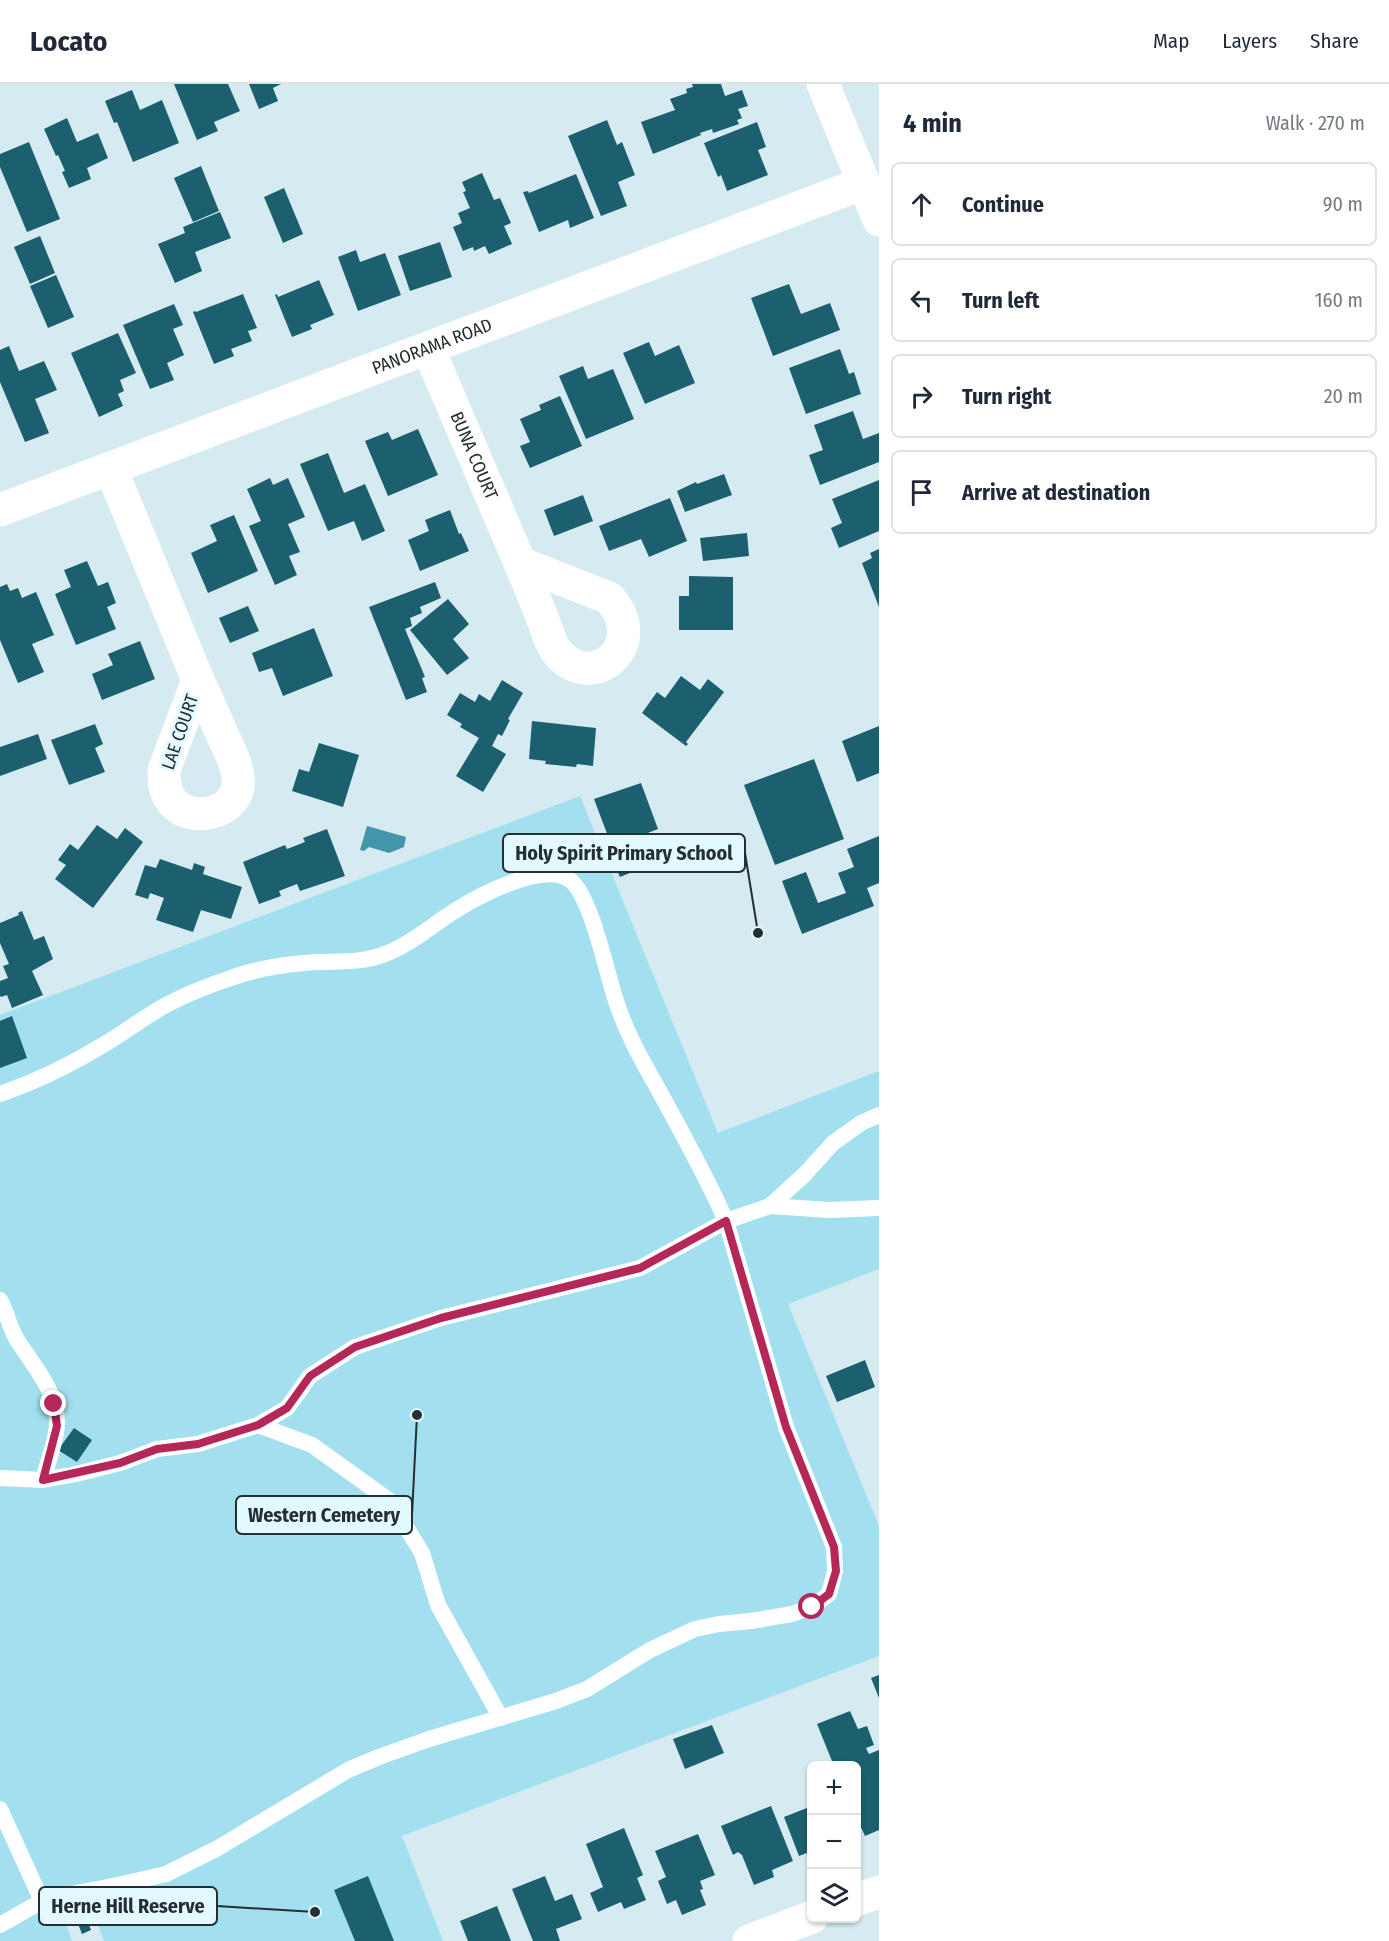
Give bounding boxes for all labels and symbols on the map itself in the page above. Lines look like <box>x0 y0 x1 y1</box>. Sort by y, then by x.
street label: PANORAMA ROAD <box>369 314 495 379</box>
street label: BUNA COURT <box>446 408 503 504</box>
street label: LAE COURT <box>157 691 203 773</box>
callout: Holy Spirit Primary School <box>503 834 745 872</box>
text: Holy Spirit Primary School <box>515 841 733 865</box>
route end <box>40 1390 66 1416</box>
callout: Western Cemetery <box>236 1496 412 1534</box>
text: Western Cemetery <box>248 1503 401 1527</box>
route start <box>798 1593 824 1619</box>
callout: Herne Hill Reserve <box>39 1887 217 1925</box>
text: Herne Hill Reserve <box>51 1894 205 1918</box>

